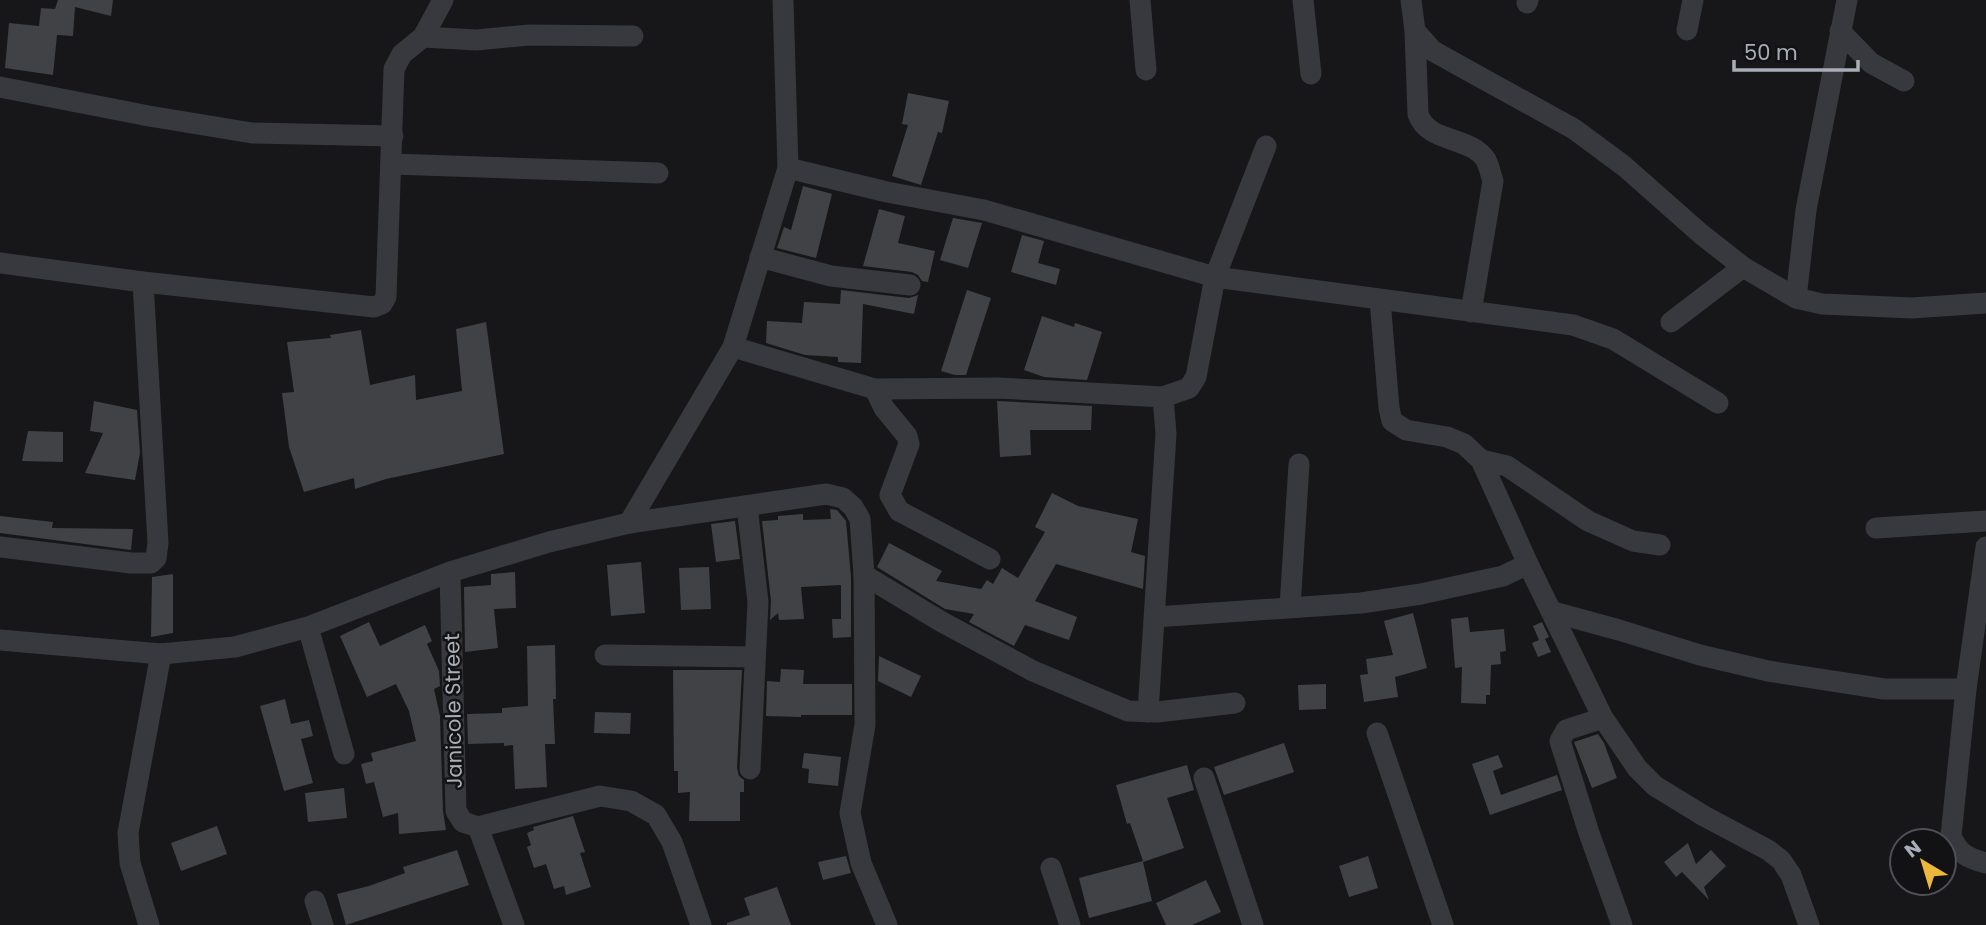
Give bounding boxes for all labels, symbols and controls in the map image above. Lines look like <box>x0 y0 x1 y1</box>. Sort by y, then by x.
scale bar <box>1734 28 1858 72</box>
text: 50 m <box>1744 38 1798 67</box>
street label: Janicole Street <box>437 633 469 789</box>
north arrow <box>1888 827 1958 897</box>
text: N <box>1899 834 1927 864</box>

